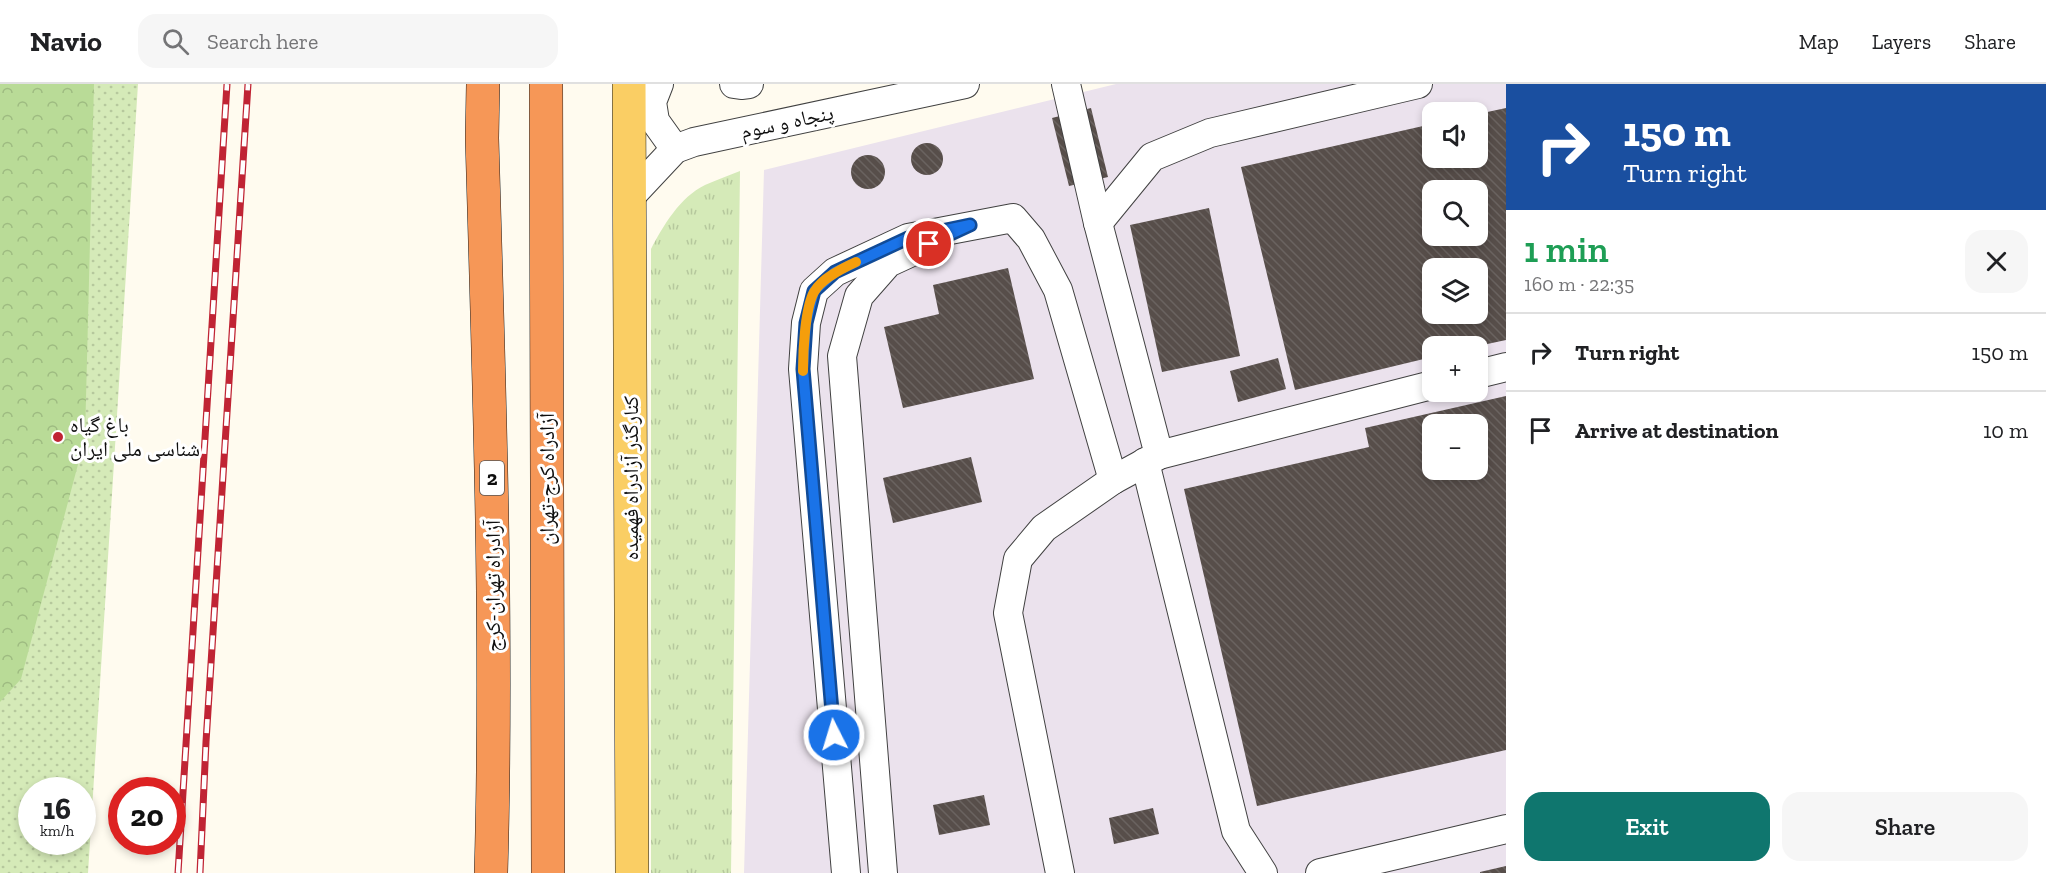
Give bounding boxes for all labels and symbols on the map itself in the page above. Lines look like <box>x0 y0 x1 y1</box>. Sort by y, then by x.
street label: پنجاه و سوم <box>738 99 836 146</box>
pin <box>903 218 954 269</box>
street label: کنارگذر آزادراه فهمیده <box>618 395 643 560</box>
place label: باغ گیاه‌ شناسی ملی ایران <box>70 412 200 462</box>
street label: آزادراه کرج-تهران <box>534 412 560 545</box>
marker: باغ گیاه‌ شناسی ملی ایران <box>51 430 65 444</box>
road number: 2 <box>480 461 504 495</box>
street label: آزادراه تهران-کرج <box>480 519 506 652</box>
position arrow <box>802 703 866 767</box>
speed limit sign: 20 <box>108 777 186 855</box>

